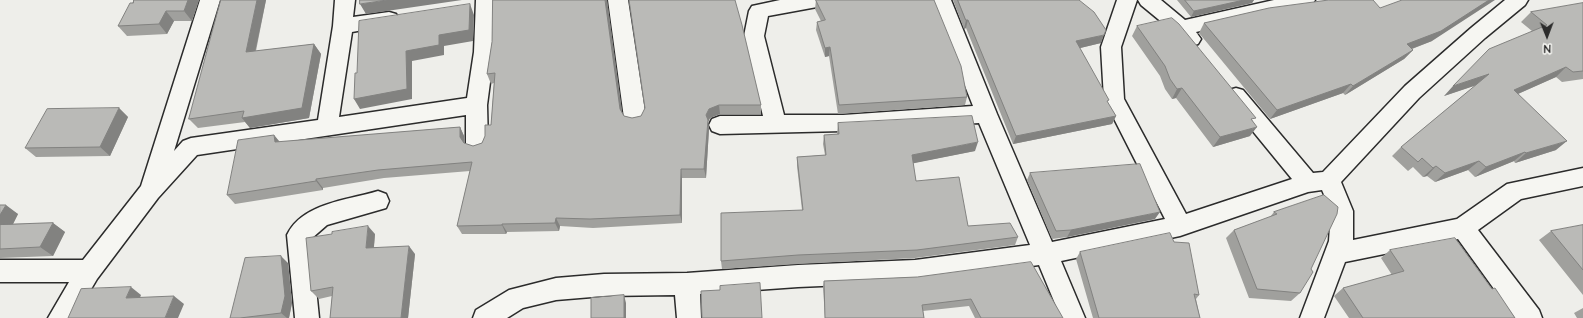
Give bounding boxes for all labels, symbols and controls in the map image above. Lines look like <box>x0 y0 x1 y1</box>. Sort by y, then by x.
north arrow <box>1527 16 1567 56</box>
text: N <box>1544 41 1551 56</box>

